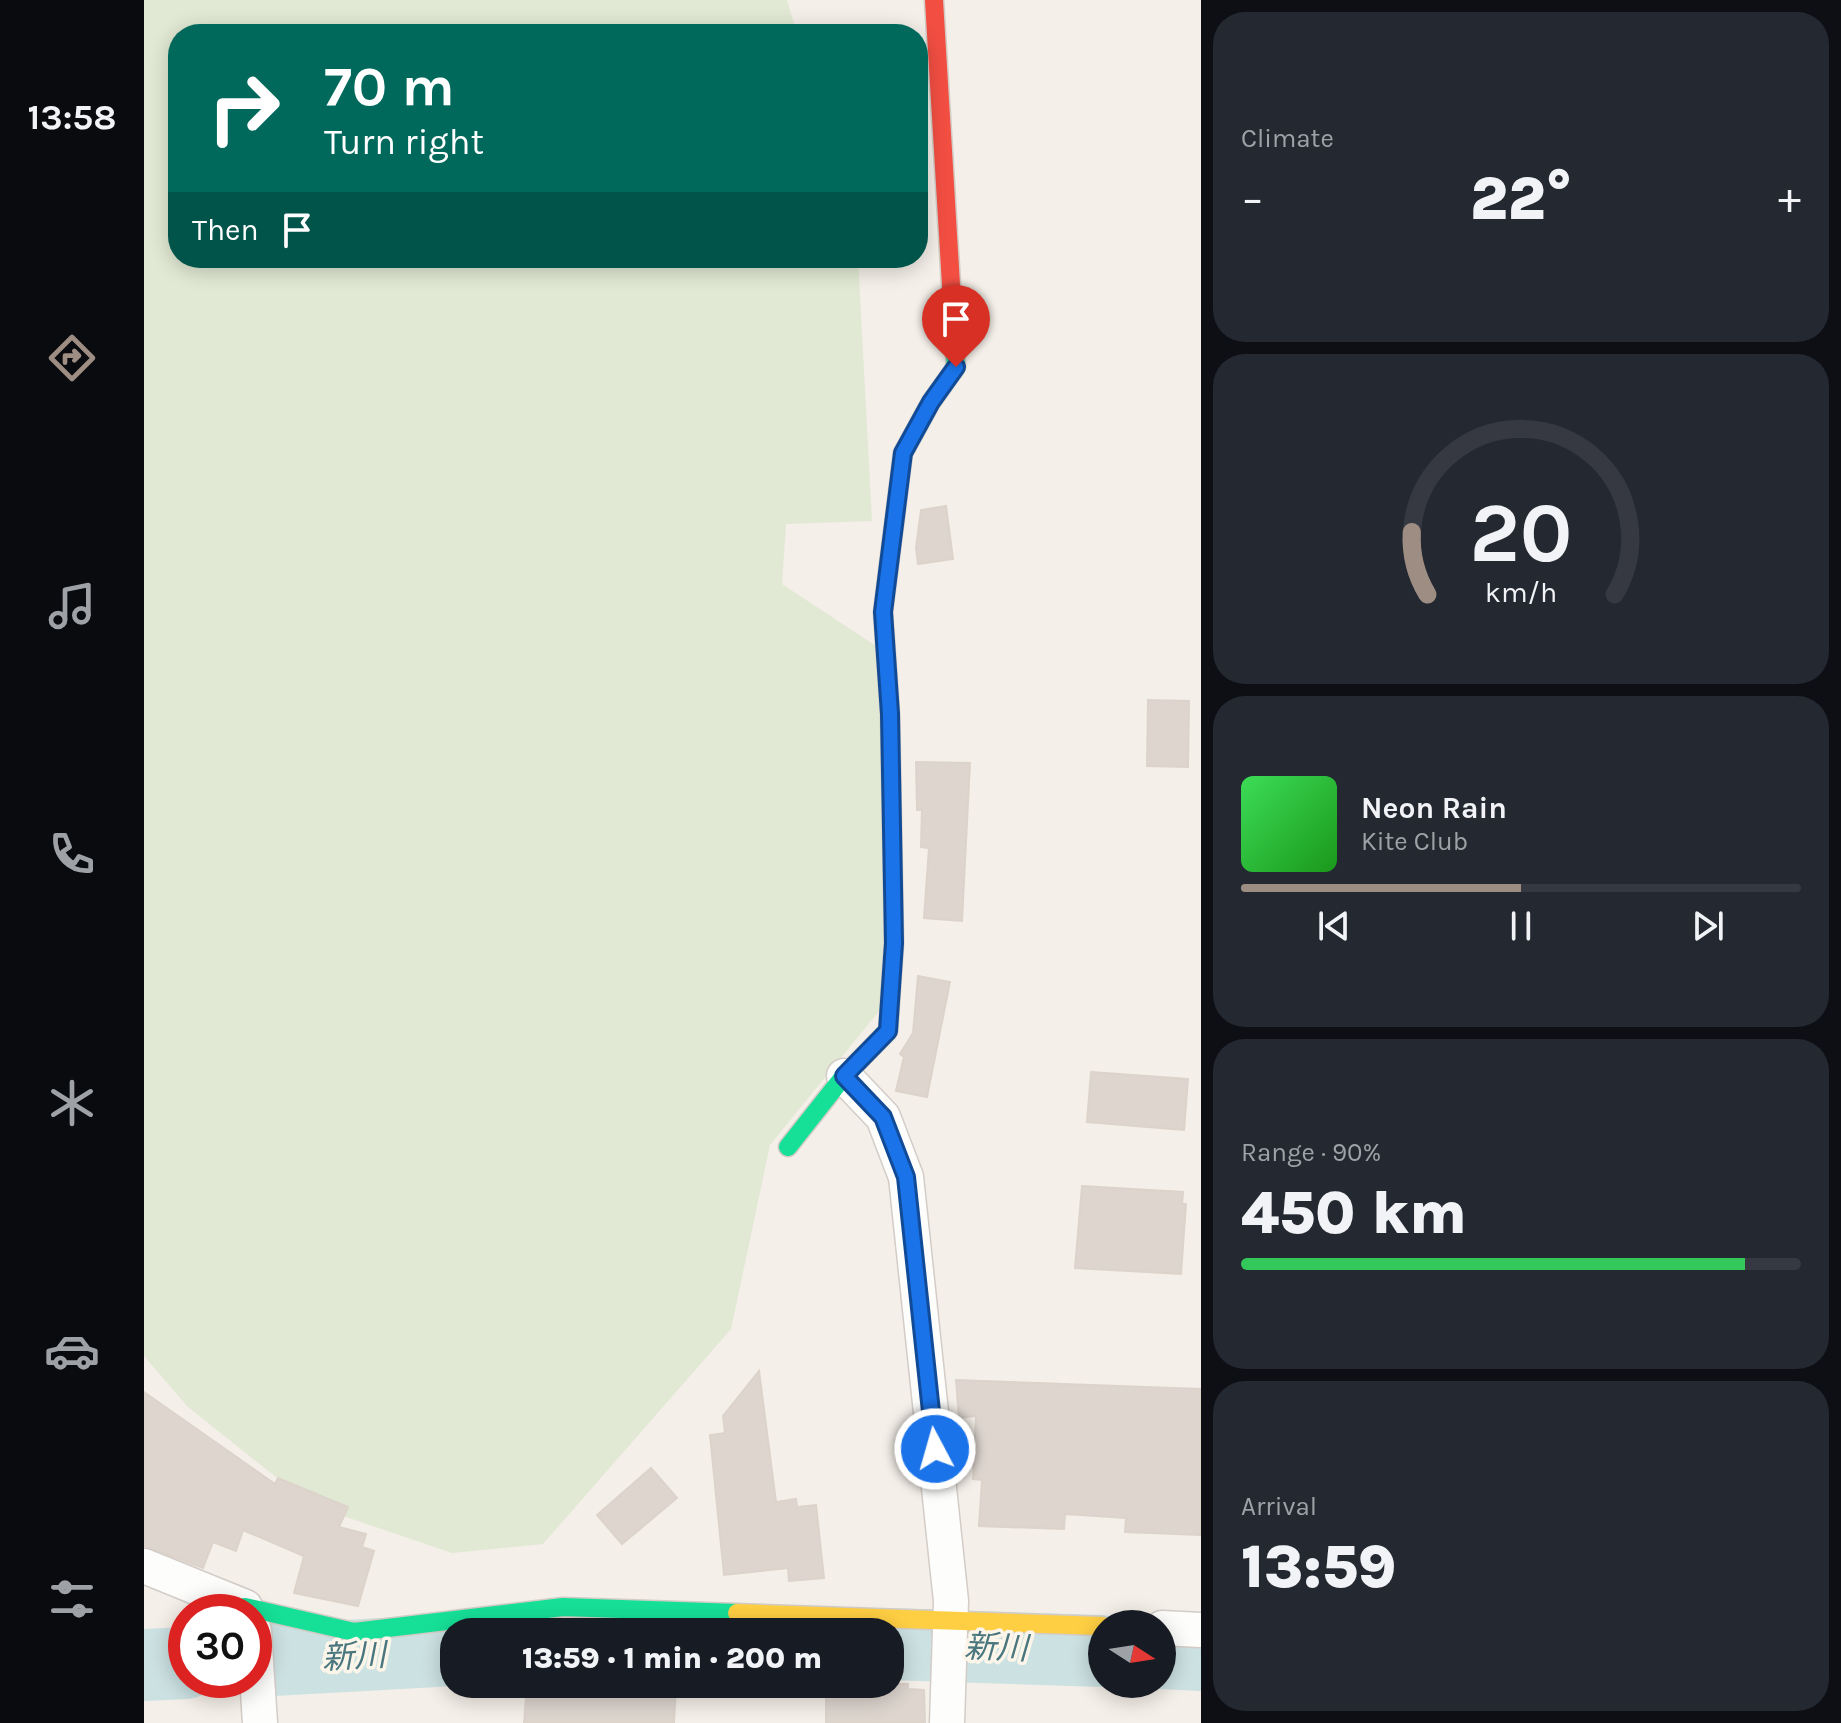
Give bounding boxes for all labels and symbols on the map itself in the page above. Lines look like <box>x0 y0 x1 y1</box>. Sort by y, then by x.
pin <box>922 285 990 367</box>
position arrow <box>893 1407 977 1491</box>
speed limit sign: 30 <box>168 1594 272 1698</box>
north arrow <box>1088 1610 1176 1698</box>
water label: 新川 <box>963 1628 1032 1667</box>
water label: 新川 <box>321 1636 390 1677</box>

